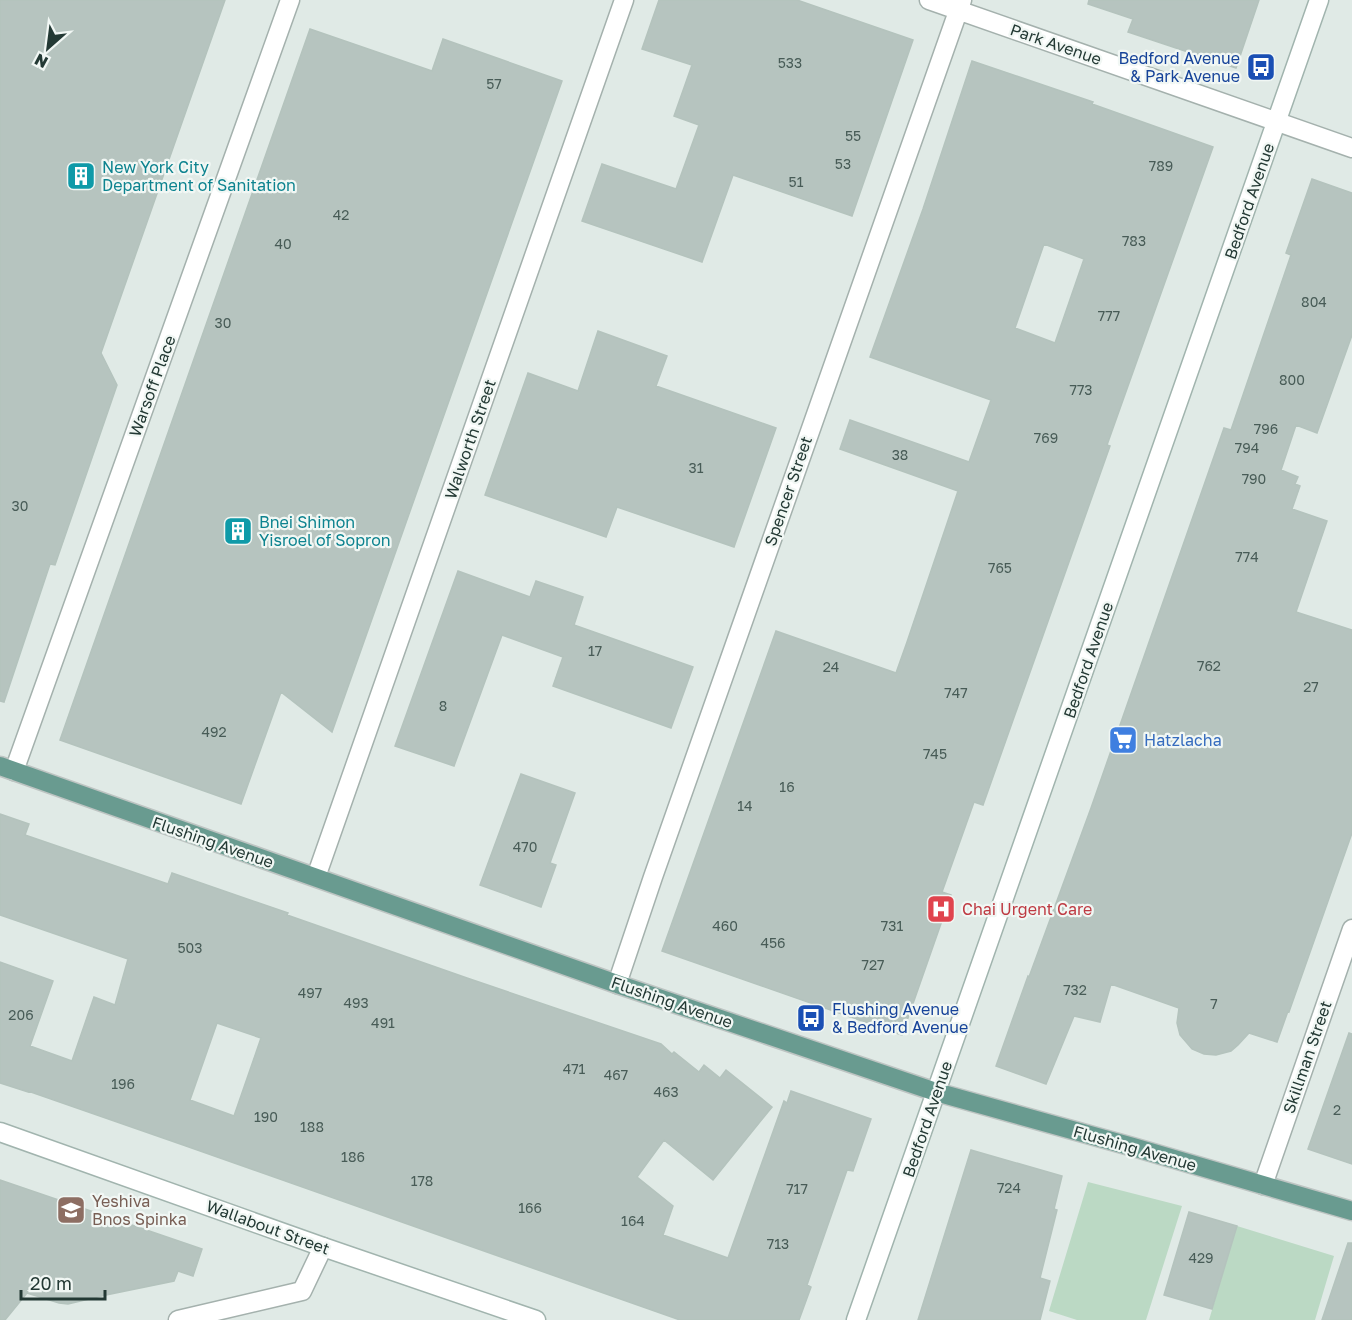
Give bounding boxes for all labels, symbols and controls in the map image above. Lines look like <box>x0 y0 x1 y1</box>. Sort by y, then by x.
north arrow <box>18 18 78 78</box>
street label: Park Avenue <box>1008 19 1104 69</box>
place label: Bedford Avenue & Park Avenue <box>1118 48 1240 86</box>
text: N <box>31 50 51 73</box>
bus stop icon: Bedford Avenue & Park Avenue <box>1245 51 1277 83</box>
house number: 533 <box>778 54 802 71</box>
house number: 57 <box>486 75 502 92</box>
house number: 55 <box>845 127 861 144</box>
street label: Bedford Avenue <box>1220 140 1278 262</box>
house number: 53 <box>835 155 851 172</box>
place label: New York City Department of Sanitation <box>102 157 296 195</box>
house number: 789 <box>1149 157 1173 174</box>
building icon: New York City Department of Sanitation <box>65 160 97 192</box>
house number: 51 <box>789 173 804 190</box>
house number: 42 <box>333 206 349 223</box>
house number: 783 <box>1122 232 1146 249</box>
house number: 40 <box>274 235 292 252</box>
house number: 804 <box>1301 293 1327 310</box>
house number: 777 <box>1098 307 1120 324</box>
house number: 30 <box>215 314 231 331</box>
street label: Warsoff Place <box>124 333 180 439</box>
house number: 800 <box>1279 371 1305 388</box>
street label: Walworth Street <box>440 377 500 501</box>
house number: 773 <box>1069 381 1093 398</box>
house number: 796 <box>1254 420 1278 437</box>
house number: 769 <box>1034 429 1058 446</box>
street label: Spencer Street <box>760 433 816 549</box>
house number: 794 <box>1235 439 1259 456</box>
house number: 38 <box>892 446 908 463</box>
house number: 31 <box>689 459 704 476</box>
house number: 790 <box>1242 470 1266 487</box>
house number: 30 <box>12 497 28 514</box>
place label: Bnei Shimon Yisroel of Sopron <box>259 512 391 550</box>
building icon: Bnei Shimon Yisroel of Sopron <box>222 515 254 547</box>
house number: 774 <box>1235 548 1259 565</box>
house number: 765 <box>988 559 1012 576</box>
street label: Bedford Avenue <box>1059 599 1117 721</box>
house number: 17 <box>588 642 602 659</box>
house number: 762 <box>1197 657 1221 674</box>
house number: 24 <box>823 658 839 675</box>
house number: 27 <box>1303 678 1319 695</box>
house number: 747 <box>944 684 968 701</box>
house number: 8 <box>439 697 447 714</box>
house number: 492 <box>201 723 227 740</box>
supermarket icon: Hatzlacha <box>1107 724 1139 756</box>
place label: Hatzlacha <box>1144 730 1222 750</box>
house number: 745 <box>923 745 947 762</box>
house number: 16 <box>779 778 795 795</box>
house number: 14 <box>737 797 753 814</box>
street label: Flushing Avenue <box>150 812 276 872</box>
house number: 470 <box>513 838 537 855</box>
hospital icon: Chai Urgent Care <box>925 893 957 925</box>
place label: Chai Urgent Care <box>962 899 1092 919</box>
house number: 460 <box>712 917 738 934</box>
house number: 731 <box>881 917 903 934</box>
house number: 456 <box>760 934 786 951</box>
house number: 503 <box>178 939 203 956</box>
house number: 727 <box>862 956 884 973</box>
street label: Flushing Avenue <box>609 972 735 1032</box>
house number: 732 <box>1063 981 1087 998</box>
house number: 497 <box>298 984 322 1001</box>
house number: 493 <box>343 994 369 1011</box>
house number: 7 <box>1210 995 1218 1012</box>
street label: Skillman Street <box>1278 998 1336 1116</box>
place label: Flushing Avenue & Bedford Avenue <box>832 999 968 1037</box>
bus stop icon: Flushing Avenue & Bedford Avenue <box>795 1002 827 1034</box>
house number: 206 <box>8 1006 34 1023</box>
house number: 491 <box>371 1014 395 1031</box>
street label: Bedford Avenue <box>898 1058 956 1180</box>
house number: 471 <box>563 1060 586 1077</box>
house number: 467 <box>604 1066 628 1083</box>
house number: 196 <box>111 1075 135 1092</box>
house number: 463 <box>653 1083 679 1100</box>
house number: 2 <box>1333 1101 1341 1118</box>
house number: 190 <box>254 1108 278 1125</box>
house number: 188 <box>300 1118 324 1135</box>
street label: Flushing Avenue <box>1071 1121 1199 1175</box>
house number: 186 <box>341 1148 365 1165</box>
house number: 178 <box>411 1172 433 1189</box>
house number: 724 <box>997 1179 1021 1196</box>
house number: 717 <box>786 1180 808 1197</box>
place label: Yeshiva Bnos Spinka <box>92 1191 187 1229</box>
school or university icon: Yeshiva Bnos Spinka <box>55 1194 87 1226</box>
street label: Wallabout Street <box>204 1195 332 1259</box>
house number: 166 <box>518 1199 542 1216</box>
house number: 164 <box>621 1212 645 1229</box>
house number: 713 <box>767 1235 789 1252</box>
house number: 429 <box>1188 1249 1214 1266</box>
scale bar <box>21 1263 105 1301</box>
text: 20 m <box>30 1272 72 1294</box>

